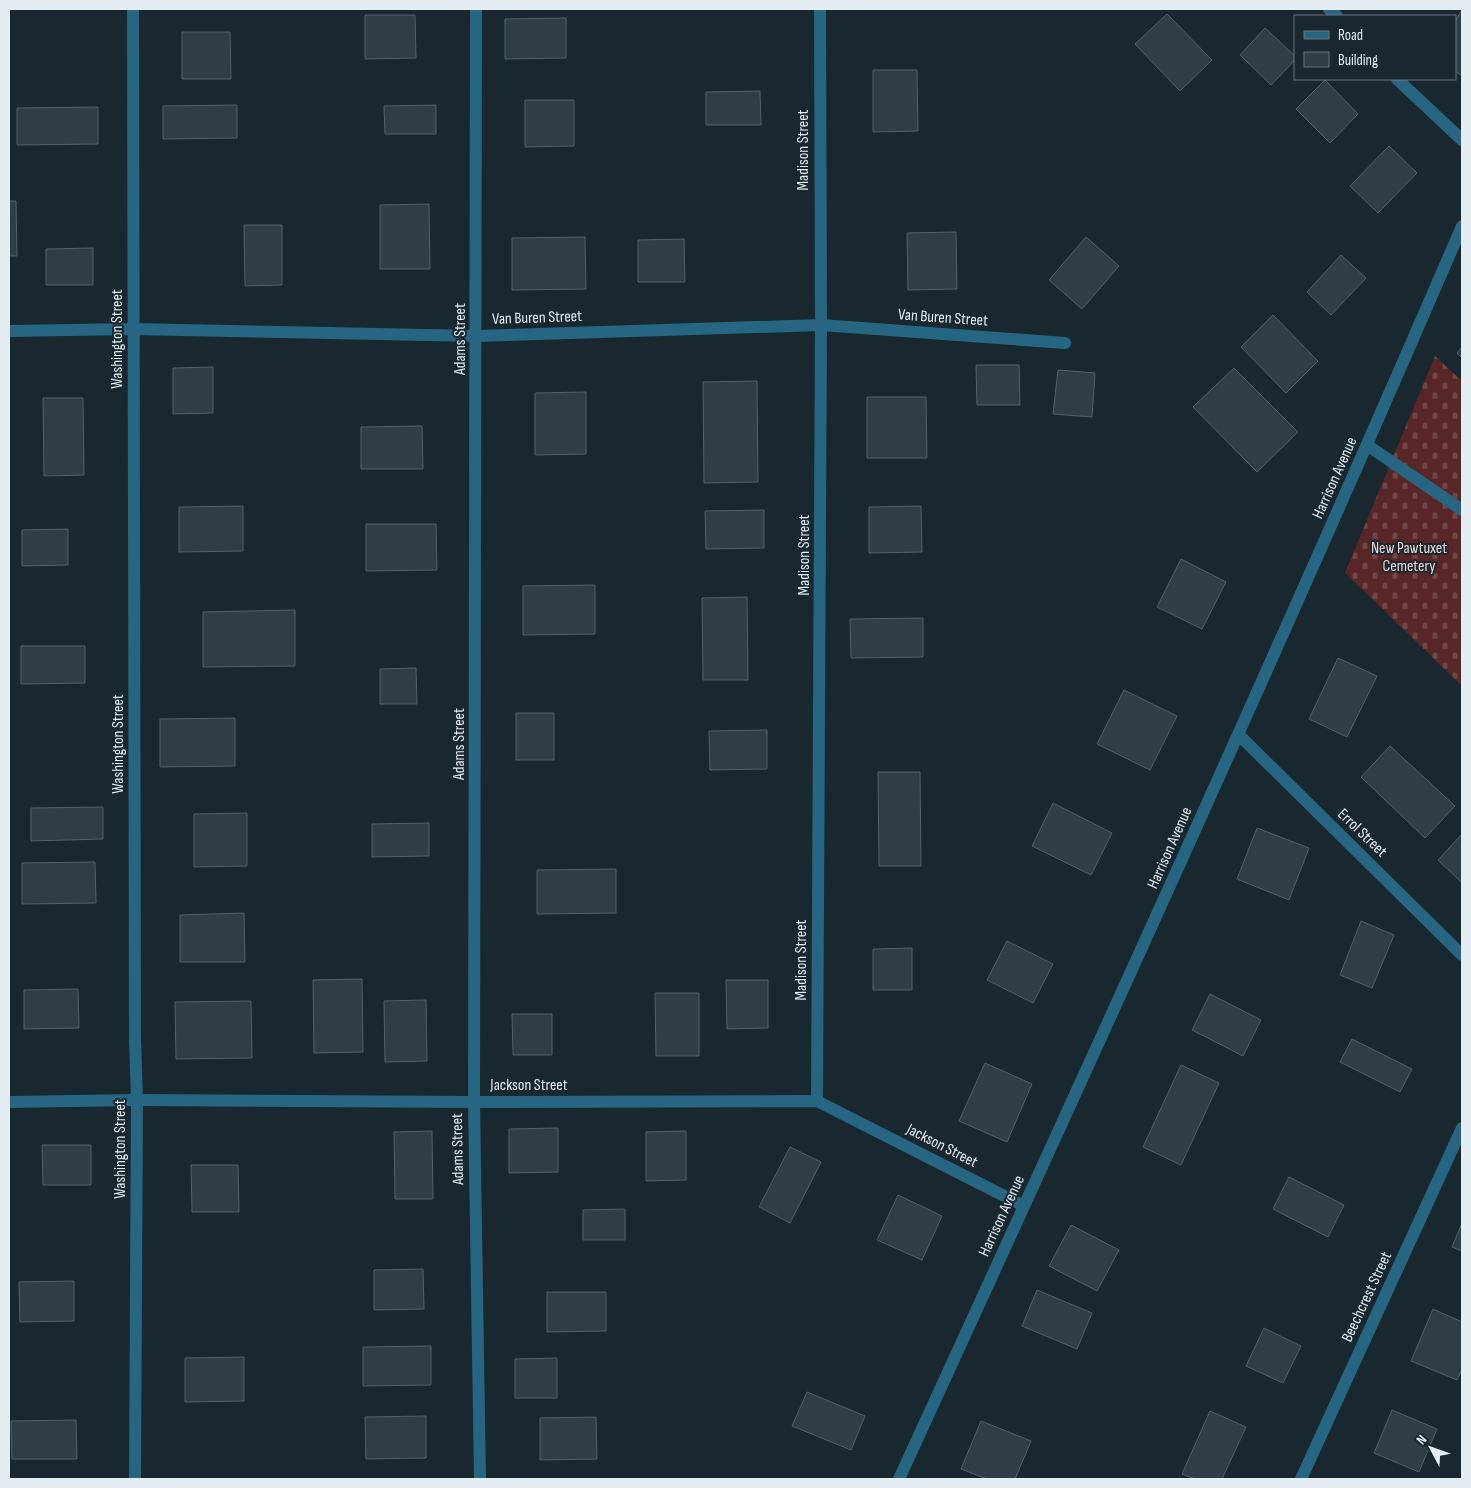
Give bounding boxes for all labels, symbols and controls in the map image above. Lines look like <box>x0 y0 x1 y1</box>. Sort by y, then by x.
legend <box>1294 15 1456 80</box>
text: Road <box>1338 26 1363 45</box>
text: Building <box>1338 51 1378 70</box>
street label: Madison Street <box>794 109 813 190</box>
street label: Washington Street <box>108 289 127 389</box>
street label: Adams Street <box>451 303 470 376</box>
street label: Van Buren Street <box>897 305 989 331</box>
street label: Van Buren Street <box>492 307 582 329</box>
street label: Harrison Avenue <box>1309 434 1361 522</box>
street label: Madison Street <box>795 514 814 595</box>
park label: New Pawtuxet Cemetery <box>1371 539 1447 576</box>
street label: Washington Street <box>109 694 128 794</box>
street label: Adams Street <box>450 708 469 781</box>
street label: Harrison Avenue <box>1144 804 1196 892</box>
street label: Errol Street <box>1333 805 1391 861</box>
street label: Madison Street <box>792 919 811 1000</box>
street label: Jackson Street <box>489 1076 568 1095</box>
street label: Washington Street <box>111 1099 130 1199</box>
street label: Adams Street <box>448 1113 468 1186</box>
street label: Jackson Street <box>902 1120 981 1172</box>
street label: Harrison Avenue <box>975 1172 1029 1260</box>
street label: Beechcrest Street <box>1338 1249 1396 1345</box>
north arrow <box>1406 1423 1456 1473</box>
text: N <box>1413 1431 1430 1448</box>

